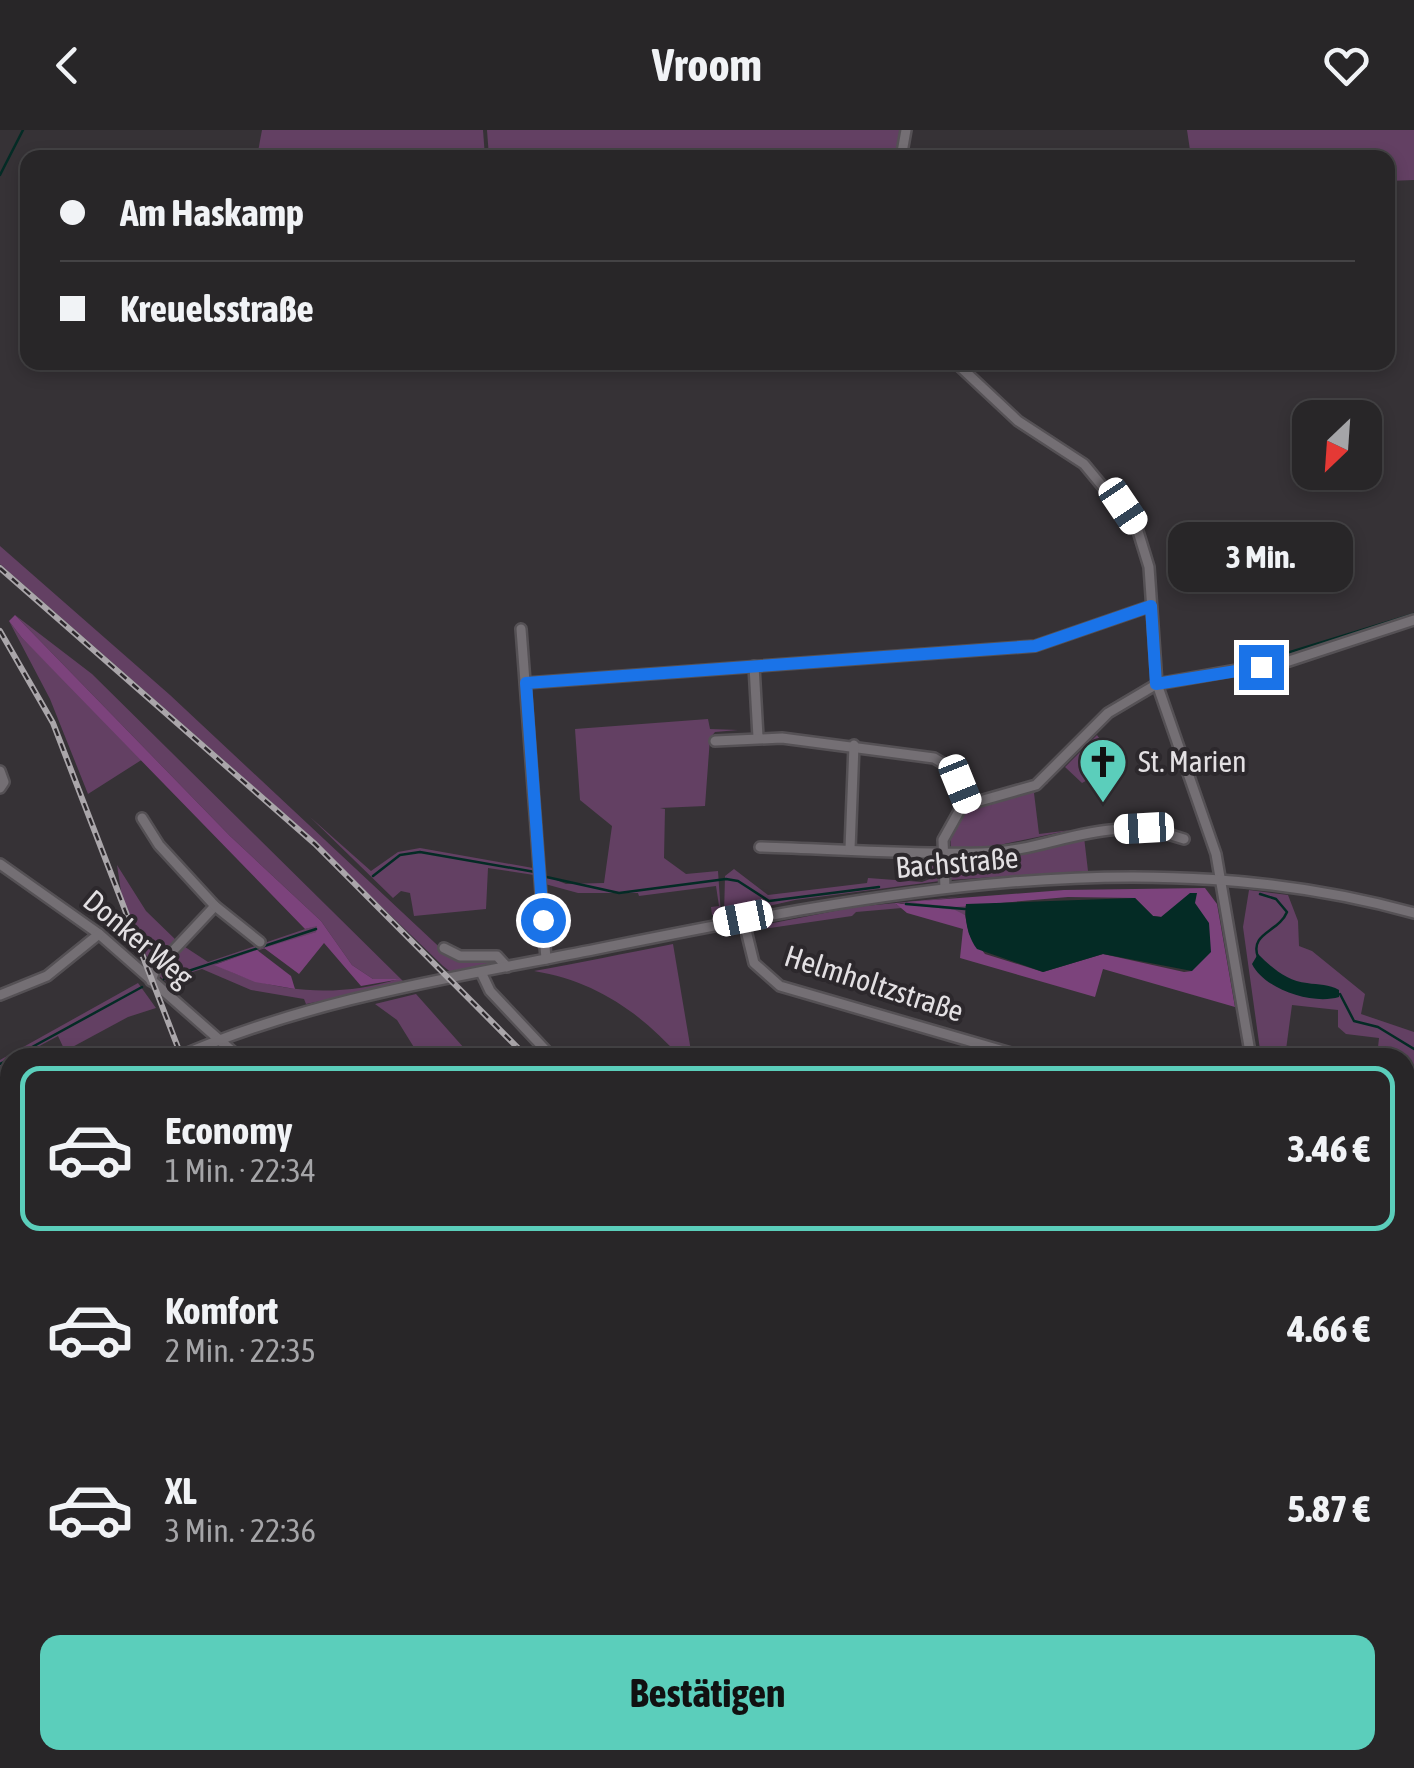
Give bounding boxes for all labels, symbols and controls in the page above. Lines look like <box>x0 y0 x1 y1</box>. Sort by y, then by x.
icon: back <box>40 38 95 93</box>
icon: heart <box>1319 38 1374 93</box>
text: Vroom <box>652 39 762 91</box>
text: Am Haskamp <box>120 191 304 234</box>
text: Kreuelsstraße <box>120 287 314 330</box>
north arrow <box>1292 400 1382 490</box>
map controls <box>1292 400 1382 490</box>
car <box>1094 473 1152 539</box>
callout: 3 Min. <box>1168 522 1354 592</box>
text: 3 Min. <box>1226 538 1295 575</box>
route end <box>1239 645 1284 690</box>
church icon: St. Marien <box>1077 736 1129 804</box>
place label: St. Marien <box>1138 744 1247 778</box>
car <box>935 751 985 817</box>
car <box>1113 811 1175 845</box>
street label: Bachstraße <box>894 840 1020 884</box>
street label: Donker Weg <box>77 883 200 994</box>
route start <box>521 898 566 943</box>
car <box>711 898 775 938</box>
street label: Helmholtzstraße <box>781 938 968 1028</box>
icon: car <box>45 1104 135 1194</box>
text: Economy <box>165 1109 292 1152</box>
text: 3.46 € <box>1287 1127 1370 1170</box>
text: 1 Min. · 22:34 <box>165 1152 316 1189</box>
icon: car <box>45 1284 135 1374</box>
text: Komfort <box>165 1289 278 1332</box>
text: 4.66 € <box>1287 1307 1370 1350</box>
text: 2 Min. · 22:35 <box>165 1332 316 1369</box>
icon: car <box>45 1464 135 1554</box>
text: XL <box>165 1469 197 1512</box>
text: 5.87 € <box>1287 1487 1370 1530</box>
text: 3 Min. · 22:36 <box>165 1512 316 1549</box>
button: Bestätigen <box>40 1635 1375 1750</box>

